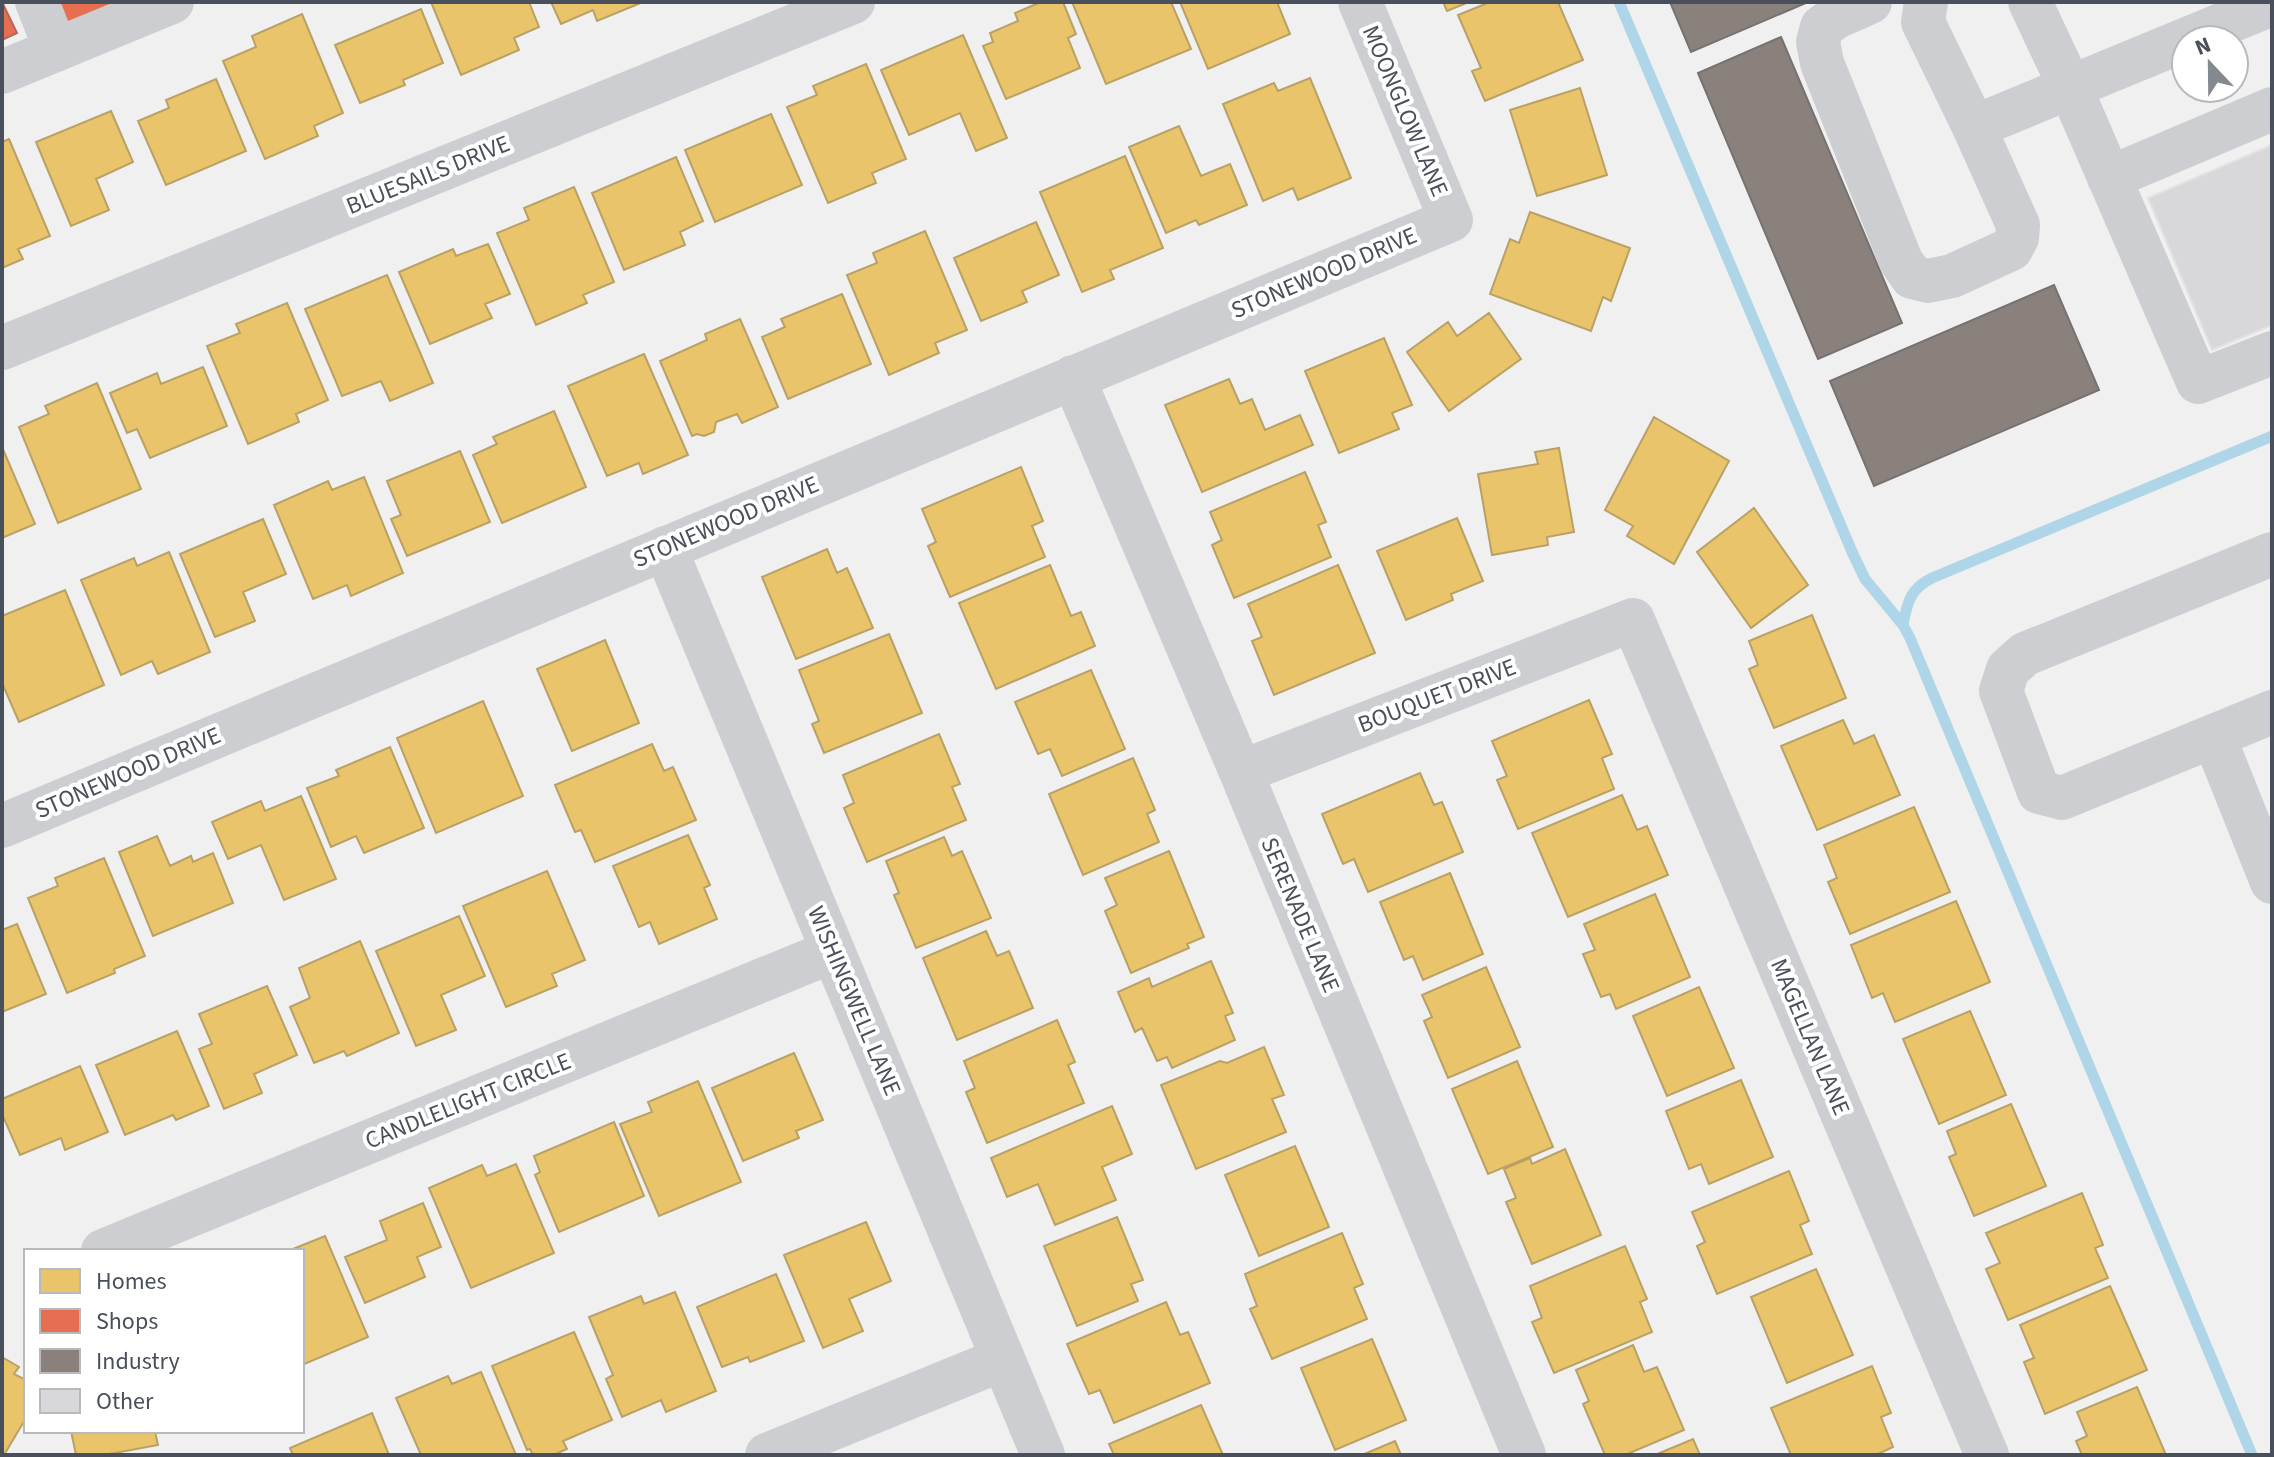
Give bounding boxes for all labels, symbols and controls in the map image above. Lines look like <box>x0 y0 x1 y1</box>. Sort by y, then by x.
street label: MOONGLOW LANE <box>1353 20 1457 202</box>
north arrow <box>2170 24 2250 104</box>
text: N <box>2190 29 2216 64</box>
street label: BLUESAILS DRIVE <box>341 126 515 224</box>
street label: STONEWOOD DRIVE <box>1226 218 1422 328</box>
street label: STONEWOOD DRIVE <box>628 467 824 577</box>
street label: BOUQUET DRIVE <box>1353 650 1521 742</box>
street label: STONEWOOD DRIVE <box>30 718 226 828</box>
street label: SERENADE LANE <box>1252 832 1348 998</box>
street label: WISHINGWELL LANE <box>798 901 910 1101</box>
street label: MAGELLAN LANE <box>1761 953 1859 1121</box>
street label: CANDLELIGHT CIRCLE <box>360 1044 576 1158</box>
legend <box>24 1249 304 1433</box>
text: Homes <box>96 1264 167 1299</box>
text: Shops <box>96 1304 158 1339</box>
text: Industry <box>96 1344 180 1379</box>
text: Other <box>96 1384 154 1419</box>

